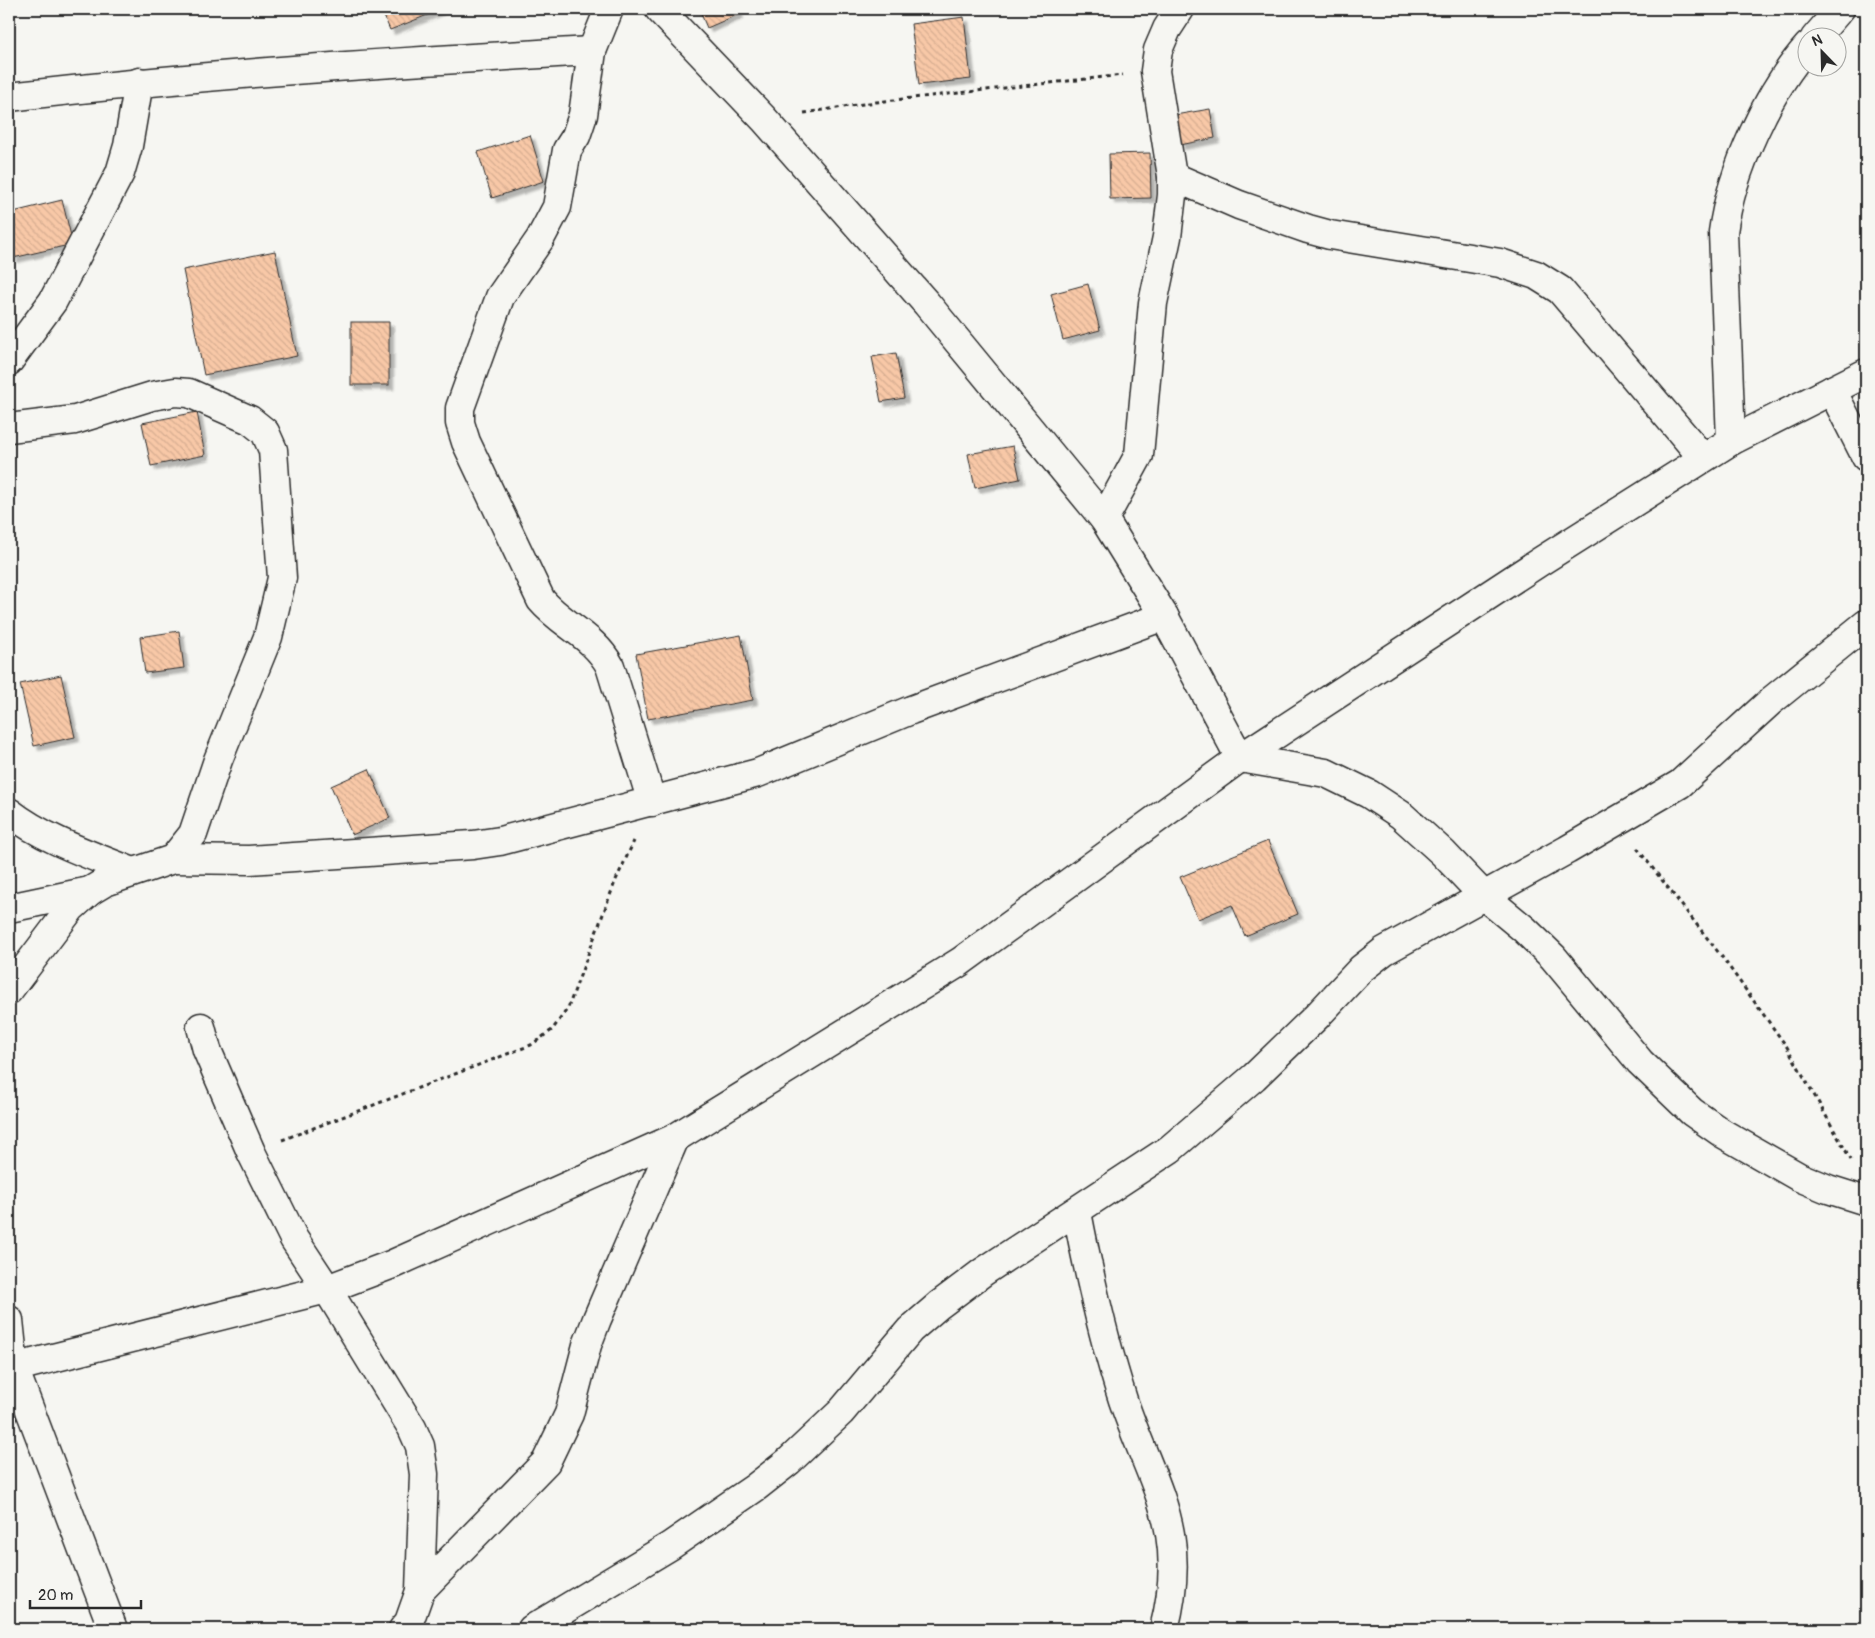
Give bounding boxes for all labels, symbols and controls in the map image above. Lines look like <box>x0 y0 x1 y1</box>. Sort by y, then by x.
north arrow <box>1798 28 1848 78</box>
text: N <box>1809 31 1825 50</box>
scale bar <box>30 1578 141 1610</box>
text: 20 m <box>38 1586 73 1605</box>

